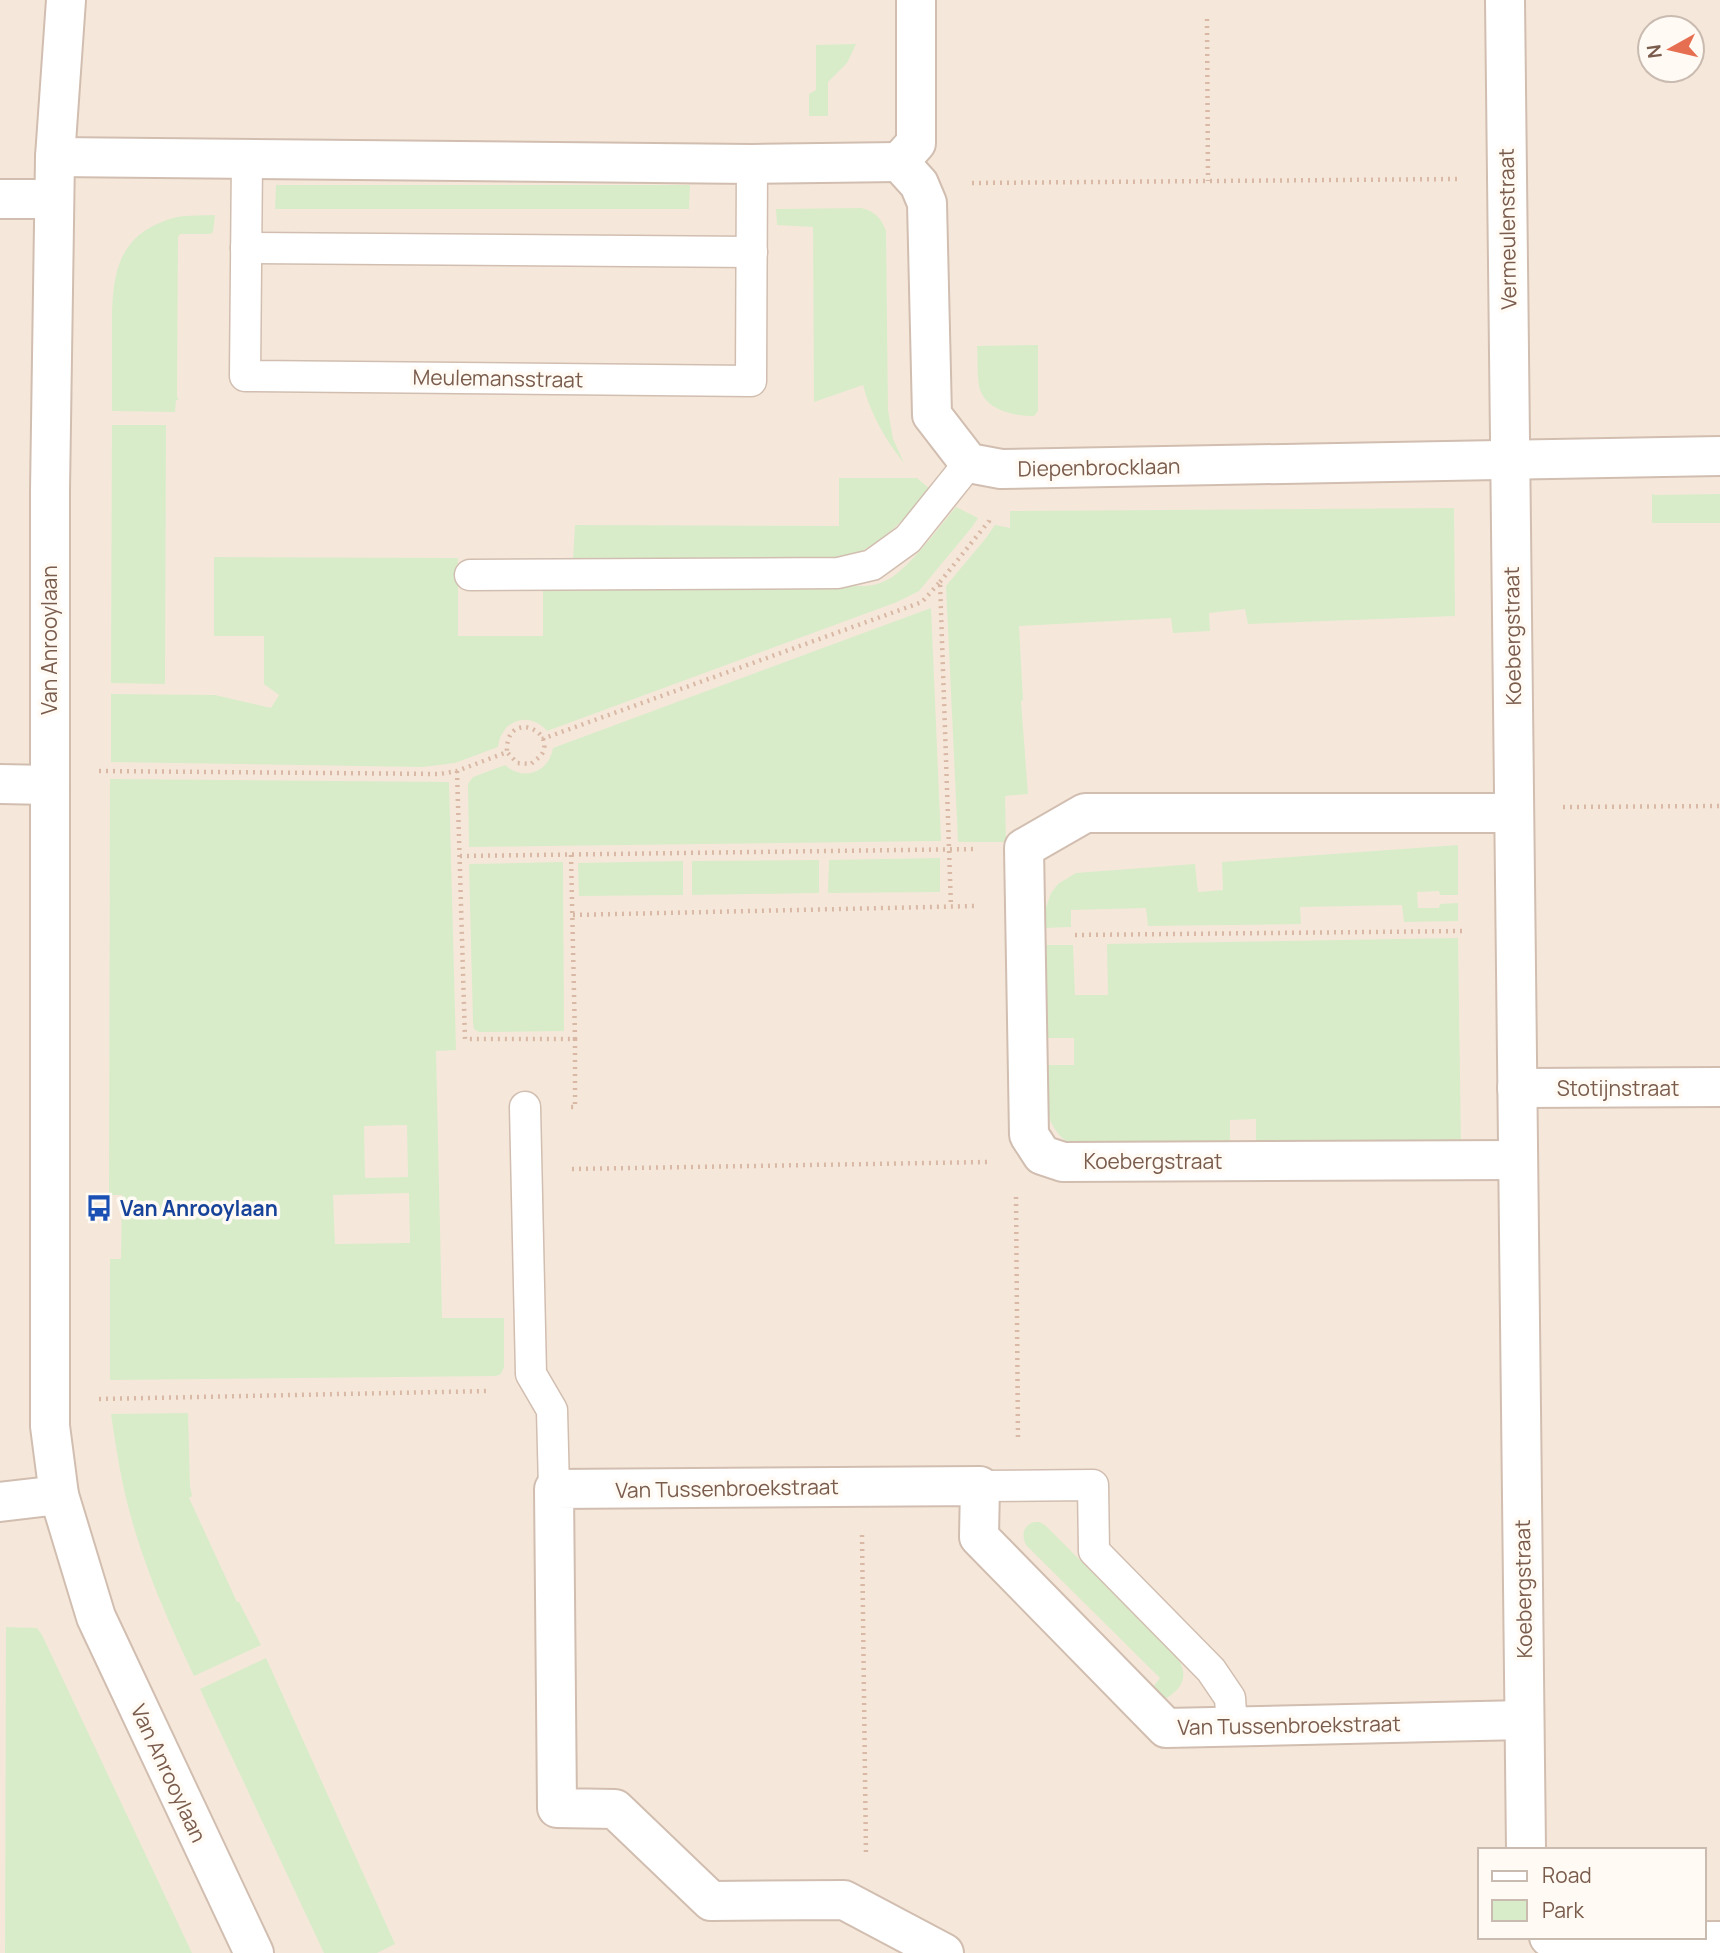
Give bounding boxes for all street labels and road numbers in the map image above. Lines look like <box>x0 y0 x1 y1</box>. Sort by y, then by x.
street label: Vermeulenstraat <box>1492 148 1522 310</box>
street label: Meulemansstraat <box>412 363 584 393</box>
street label: Diepenbrocklaan <box>1017 452 1181 482</box>
street label: Van Anrooylaan <box>35 565 63 715</box>
street label: Koebergstraat <box>1497 566 1527 706</box>
street label: Stotijnstraat <box>1557 1074 1679 1102</box>
street label: Koebergstraat <box>1084 1147 1222 1175</box>
street label: Van Tussenbroekstraat <box>615 1472 839 1504</box>
street label: Koebergstraat <box>1508 1519 1538 1659</box>
street label: Van Anrooylaan <box>125 1699 213 1847</box>
street label: Van Tussenbroekstraat <box>1177 1709 1401 1741</box>

